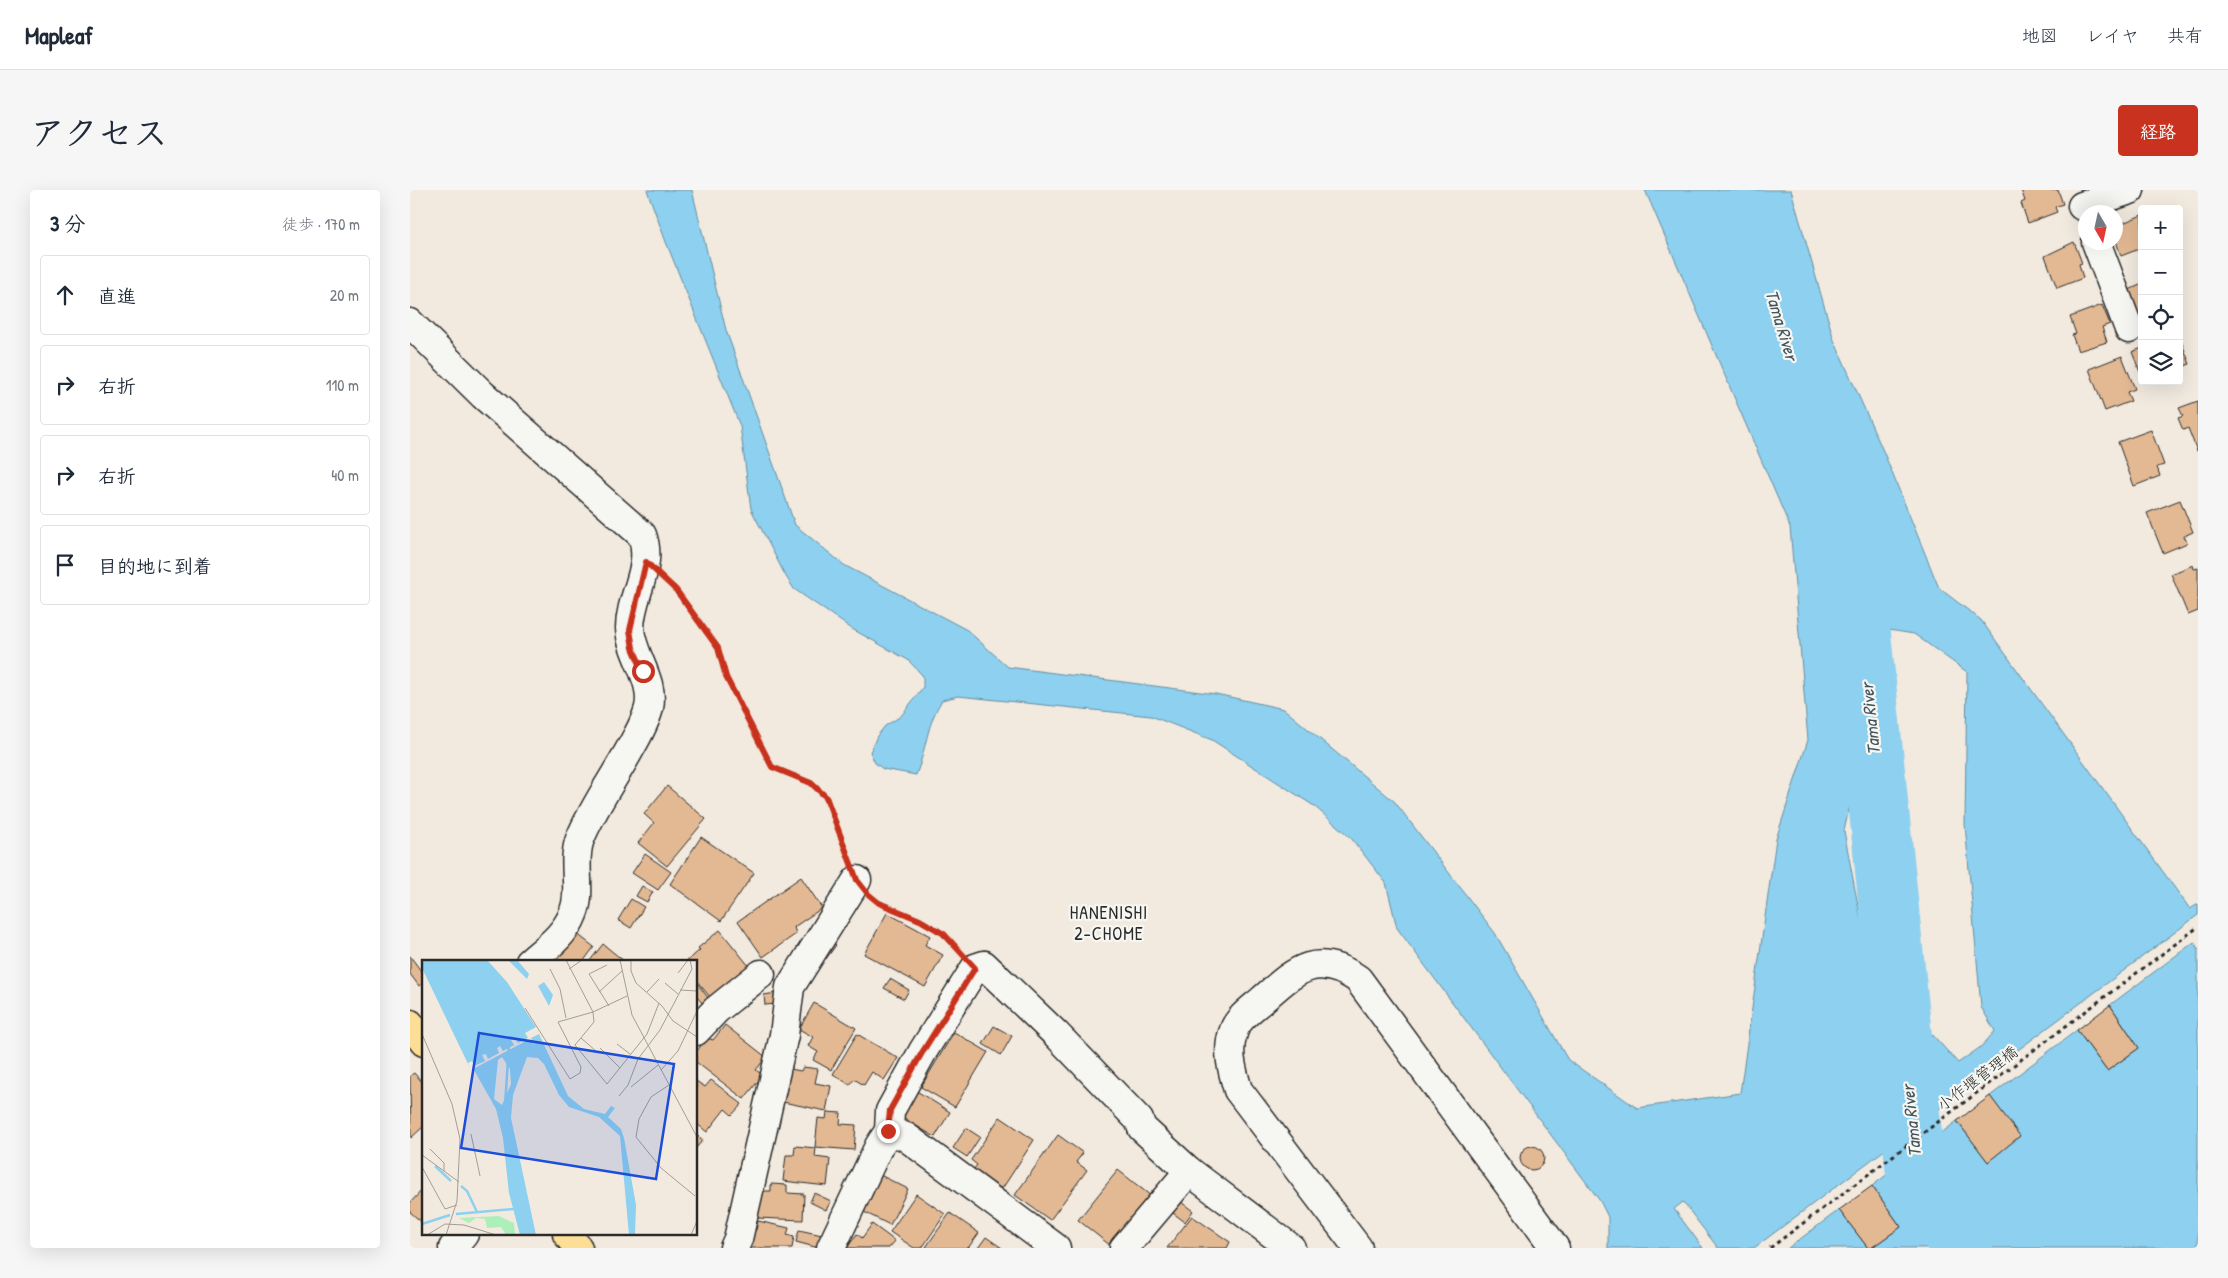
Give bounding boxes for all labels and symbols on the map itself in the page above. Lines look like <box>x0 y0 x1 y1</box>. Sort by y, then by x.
north arrow <box>2078 205 2123 250</box>
water label: Tama River <box>1759 287 1805 365</box>
route start <box>632 660 655 683</box>
water label: Tama River <box>1854 680 1886 756</box>
district label: HANENISHI 2-CHOME <box>1070 900 1148 946</box>
inset map <box>422 960 698 1236</box>
street label: 小作堰管理橋 <box>1932 1040 2022 1116</box>
water label: Tama River <box>1895 1082 1927 1158</box>
route end <box>877 1120 900 1143</box>

